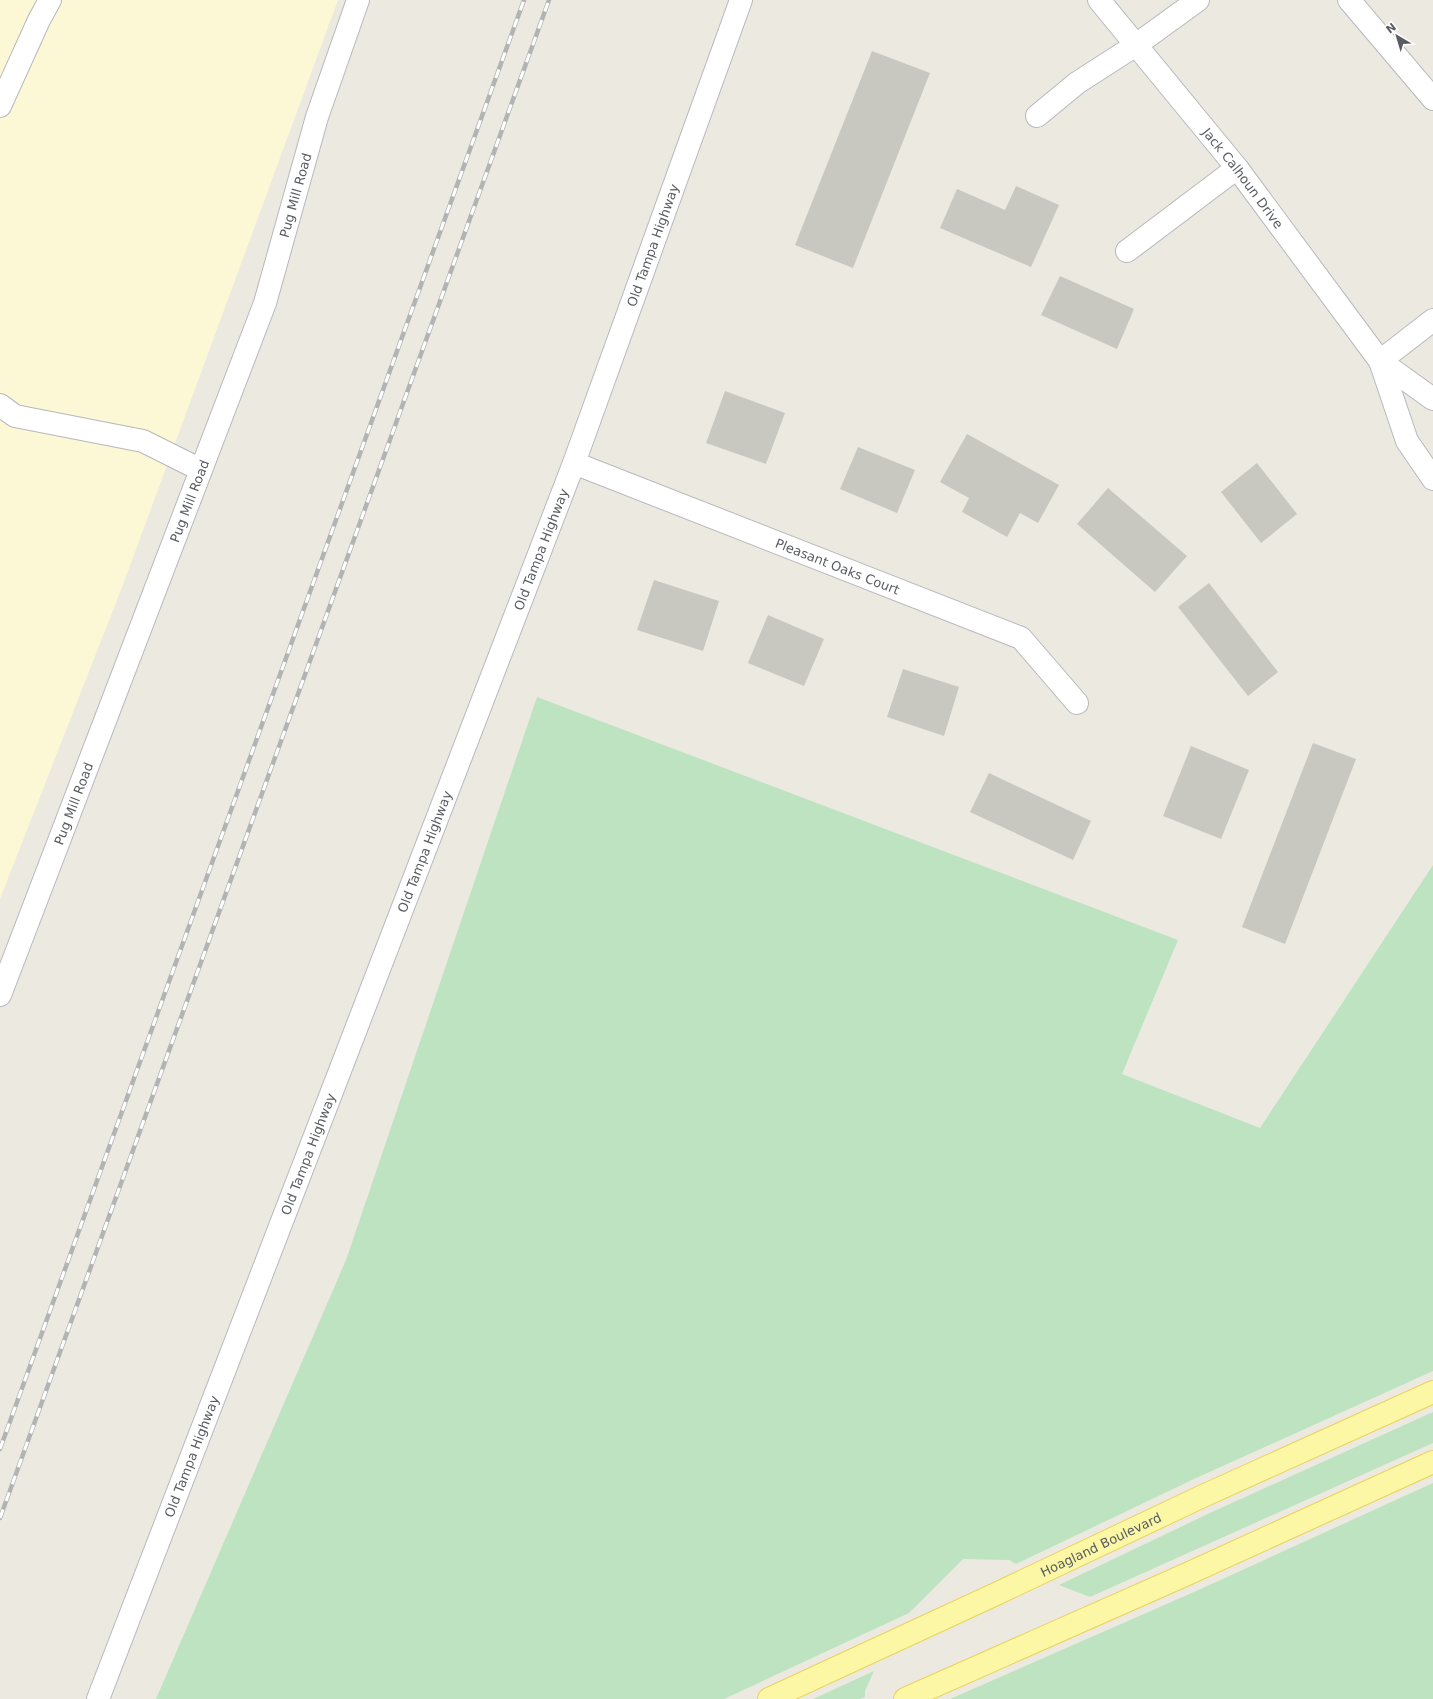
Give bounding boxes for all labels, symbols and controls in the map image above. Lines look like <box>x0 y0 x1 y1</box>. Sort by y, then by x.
north arrow <box>1377 16 1417 56</box>
text: N <box>1384 21 1399 36</box>
street label: Jack Calhoun Drive <box>1199 124 1287 231</box>
street label: Pug Mill Road <box>276 151 314 239</box>
street label: Old Tampa Highway <box>624 182 682 309</box>
street label: Pug Mill Road <box>167 458 212 544</box>
street label: Old Tampa Highway <box>511 486 571 612</box>
street label: Pleasant Oaks Court <box>773 535 902 597</box>
street label: Pug Mill Road <box>51 760 96 847</box>
street label: Old Tampa Highway <box>394 788 455 915</box>
street label: Old Tampa Highway <box>278 1091 338 1217</box>
street label: Old Tampa Highway <box>161 1393 222 1519</box>
street label: Hoagland Boulevard <box>1038 1509 1164 1579</box>

